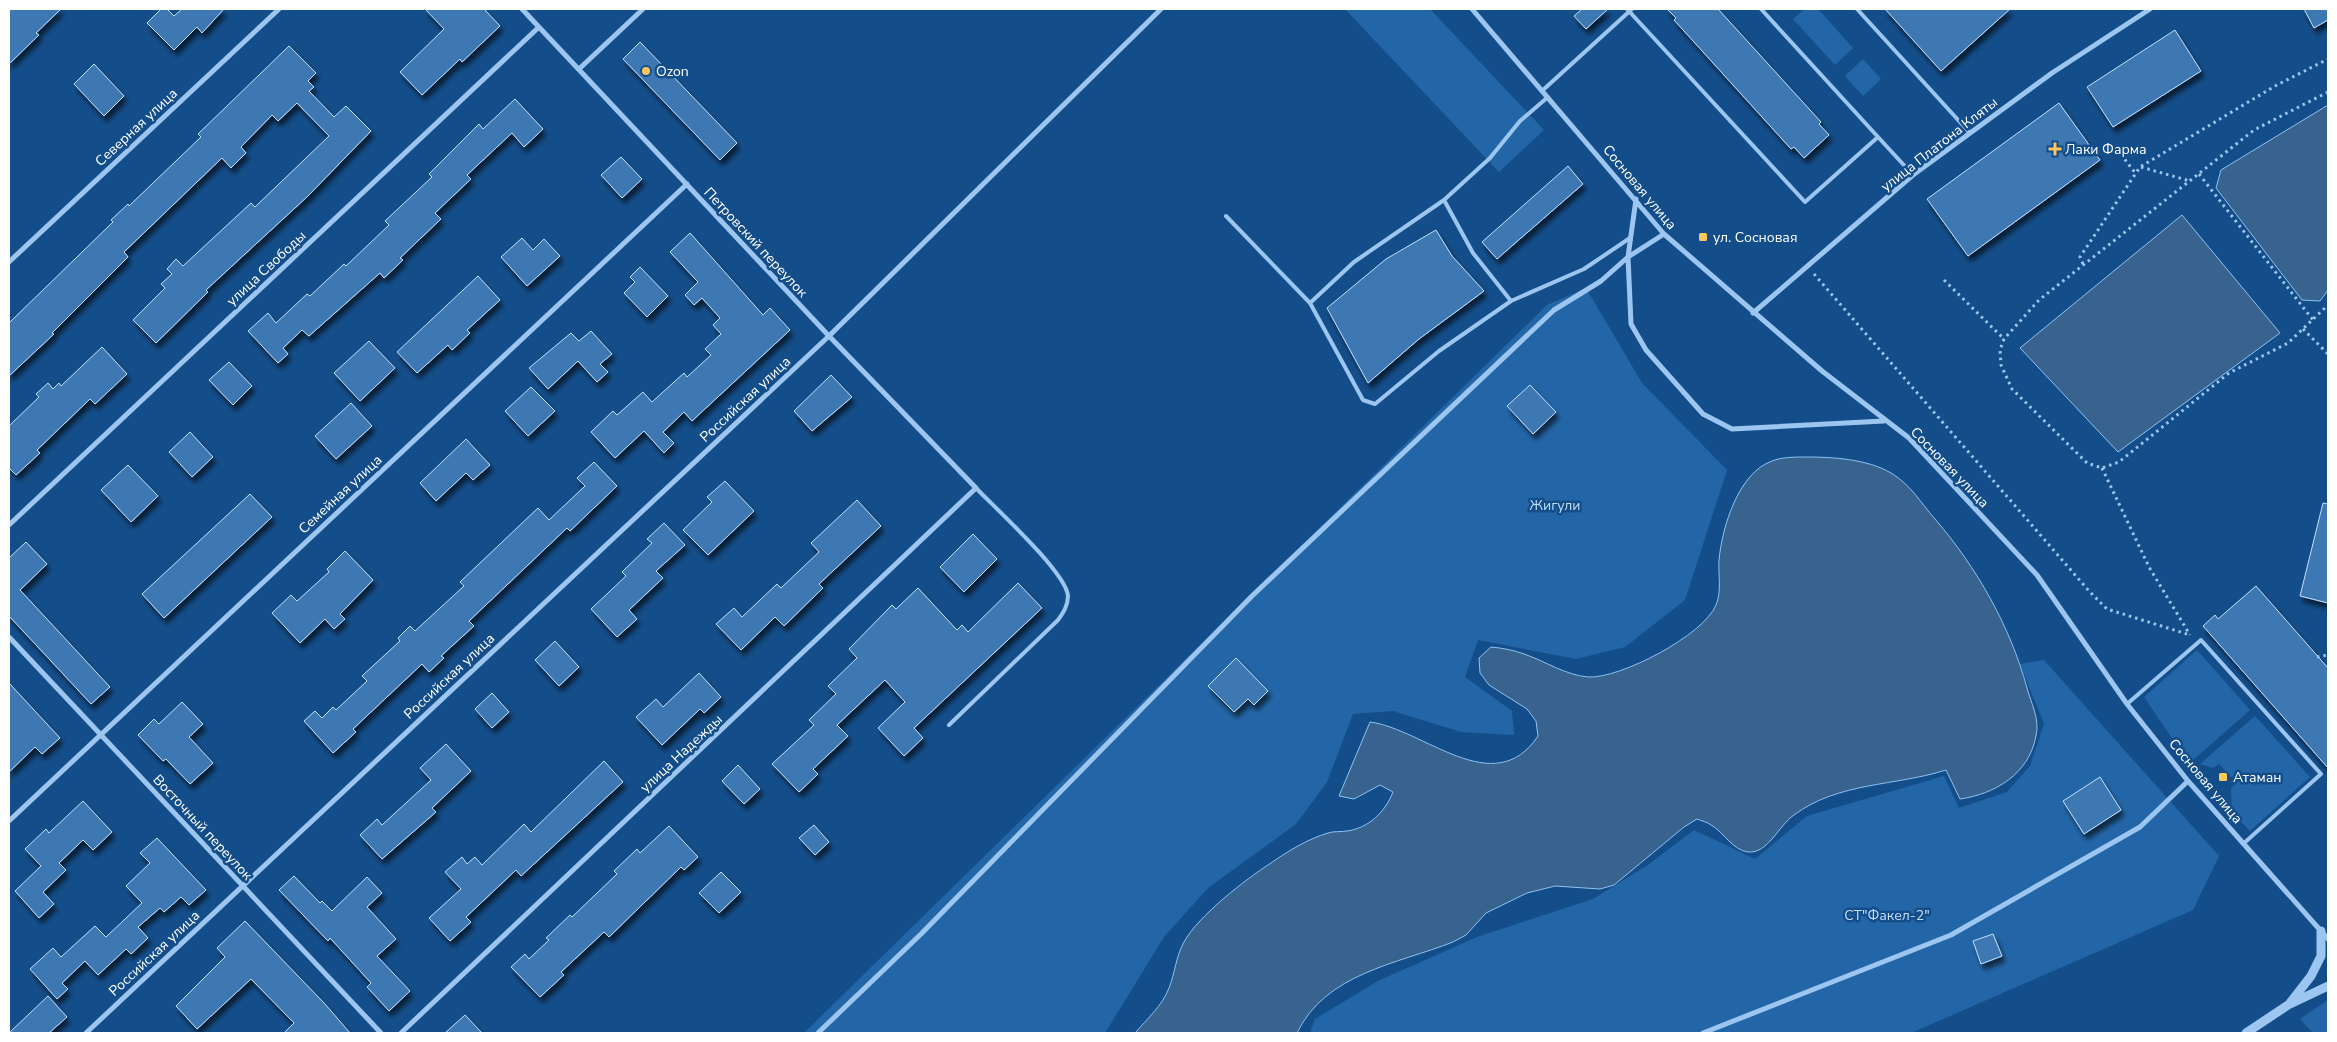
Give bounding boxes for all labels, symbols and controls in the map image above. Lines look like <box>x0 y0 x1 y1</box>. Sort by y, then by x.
place label: Ozon <box>656 62 689 81</box>
marker: Ozon <box>640 65 652 77</box>
street label: Северная улица <box>91 84 182 171</box>
street label: улица Платона Кляты <box>1877 93 2002 196</box>
place label: Лаки Фарма <box>2065 140 2147 159</box>
street label: Сосновая улица <box>1598 141 1681 234</box>
marker: Лаки Фарма <box>2049 143 2061 155</box>
street label: Петровский переулок <box>700 183 812 302</box>
street label: улица Свободы <box>223 227 310 310</box>
place label: ул. Сосновая <box>1713 228 1797 247</box>
marker: ул. Сосновая <box>1697 231 1709 243</box>
street label: Российская улица <box>696 352 795 447</box>
street label: Сосновая улица <box>1906 423 1993 512</box>
street label: Семейная улица <box>294 451 386 538</box>
park label: Жигули <box>1530 496 1580 515</box>
street label: Российская улица <box>400 629 499 724</box>
street label: улица Надежды <box>636 710 727 797</box>
street label: Сосновая улица <box>2164 735 2247 828</box>
place label: Атаман <box>2233 768 2282 787</box>
street label: Восточный переулок <box>149 770 257 885</box>
marker: Атаман <box>2217 771 2229 783</box>
street label: Российская улица <box>105 906 204 1001</box>
park label: СТ"Факел-2" <box>1844 906 1930 925</box>

